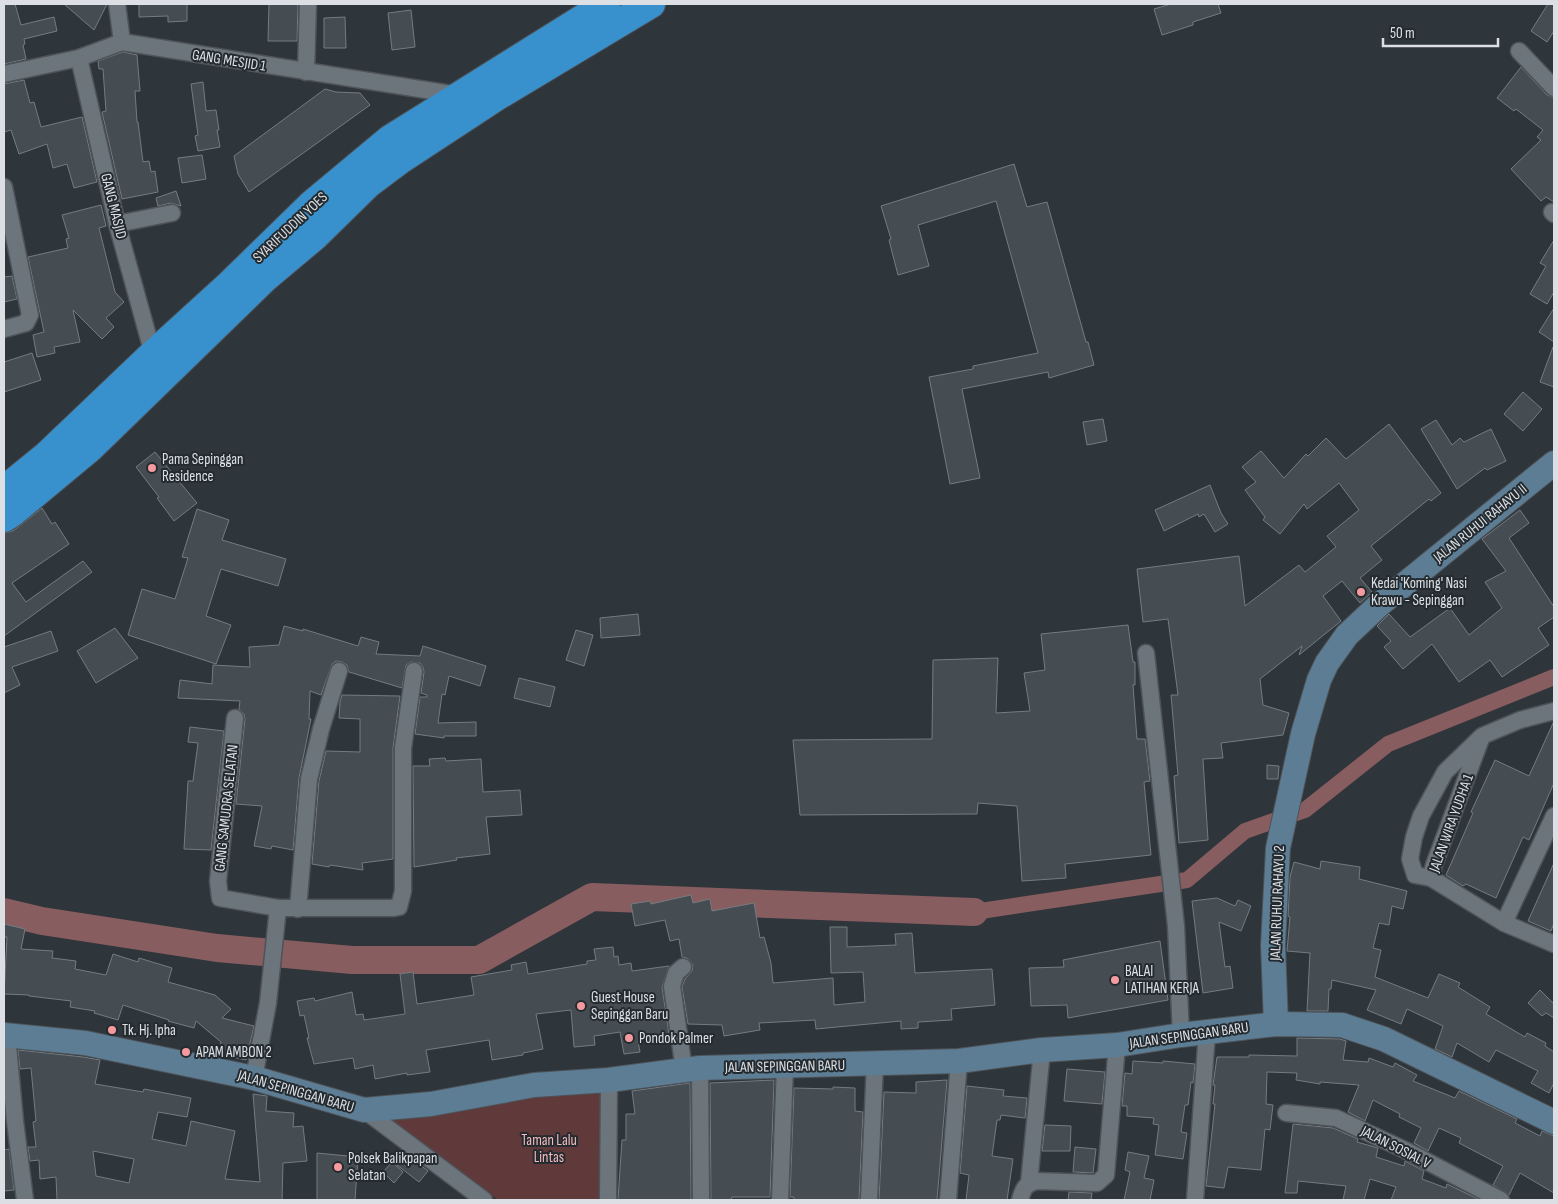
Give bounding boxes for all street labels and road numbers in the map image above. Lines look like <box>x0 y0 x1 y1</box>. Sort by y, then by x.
street label: GANG MESJID 1 <box>191 45 268 76</box>
street label: GANG MASJID <box>96 171 131 241</box>
street label: SYARIFUDDIN YOES <box>249 188 332 267</box>
street label: JALAN RUHUI RAHAYU II <box>1429 480 1531 568</box>
street label: GANG SAMUDRA SELATAN <box>210 744 243 872</box>
street label: JALAN WIRA YUDHA 1 <box>1425 771 1478 876</box>
street label: JALAN RUHUI RAHAYU 2 <box>1266 845 1289 962</box>
street label: JALAN SEPINGGAN BARU <box>1127 1018 1250 1053</box>
street label: JALAN SEPINGGAN BARU <box>724 1056 845 1077</box>
street label: JALAN SEPINGGAN BARU <box>235 1066 356 1117</box>
street label: JALAN SOSIAL V <box>1357 1121 1434 1173</box>

